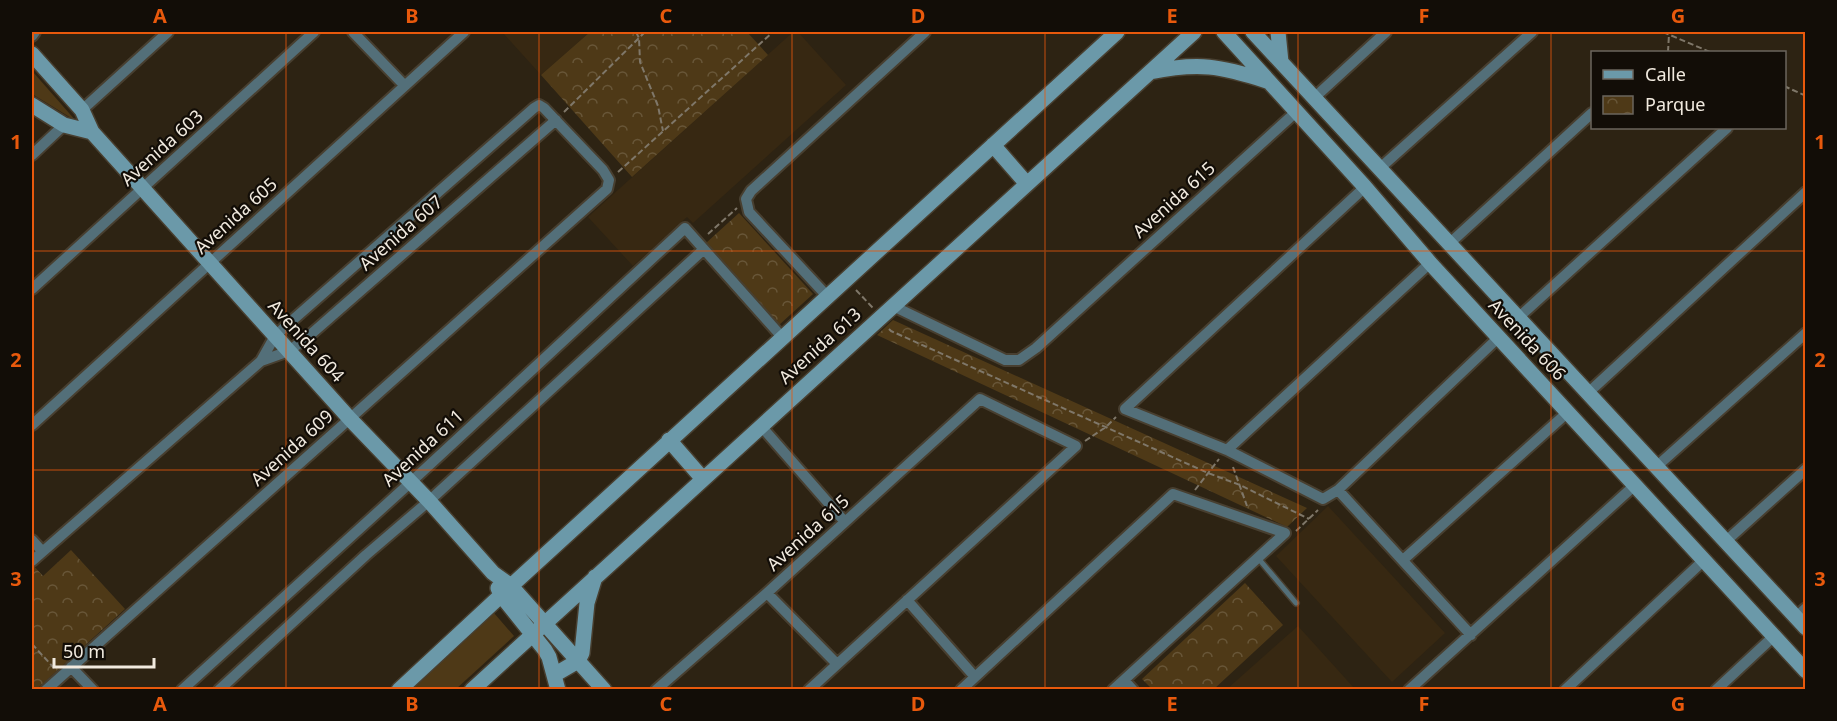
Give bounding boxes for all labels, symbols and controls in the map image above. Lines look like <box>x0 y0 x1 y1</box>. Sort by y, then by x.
text: A <box>153 2 167 29</box>
text: B <box>405 2 419 29</box>
text: C <box>660 2 673 29</box>
text: D <box>911 2 925 29</box>
text: E <box>1166 2 1178 29</box>
text: F <box>1419 2 1429 29</box>
text: G <box>1671 2 1685 29</box>
legend <box>1591 51 1786 129</box>
text: Calle <box>1645 62 1686 86</box>
text: Parque <box>1645 92 1705 116</box>
street label: Avenida 603 <box>115 104 208 191</box>
text: 1 <box>10 128 22 155</box>
text: 1 <box>1814 128 1826 155</box>
street label: Avenida 615 <box>1127 156 1220 243</box>
street label: Avenida 605 <box>189 172 282 259</box>
street label: Avenida 607 <box>353 189 447 275</box>
street label: Avenida 606 <box>1484 293 1572 385</box>
street label: Avenida 604 <box>263 294 350 387</box>
street label: Avenida 613 <box>773 302 866 389</box>
text: 2 <box>10 346 22 373</box>
text: 2 <box>1814 346 1826 373</box>
street label: Avenida 611 <box>376 403 468 491</box>
street label: Avenida 609 <box>245 404 338 491</box>
street label: Avenida 615 <box>761 489 854 576</box>
text: 3 <box>10 565 22 592</box>
text: 3 <box>1814 565 1826 592</box>
scale bar <box>54 631 154 669</box>
text: 50 m <box>63 639 105 663</box>
text: A <box>153 690 167 717</box>
text: B <box>405 690 419 717</box>
text: C <box>660 690 673 717</box>
text: D <box>911 690 925 717</box>
text: E <box>1166 690 1178 717</box>
text: F <box>1419 690 1429 717</box>
text: G <box>1671 690 1685 717</box>

